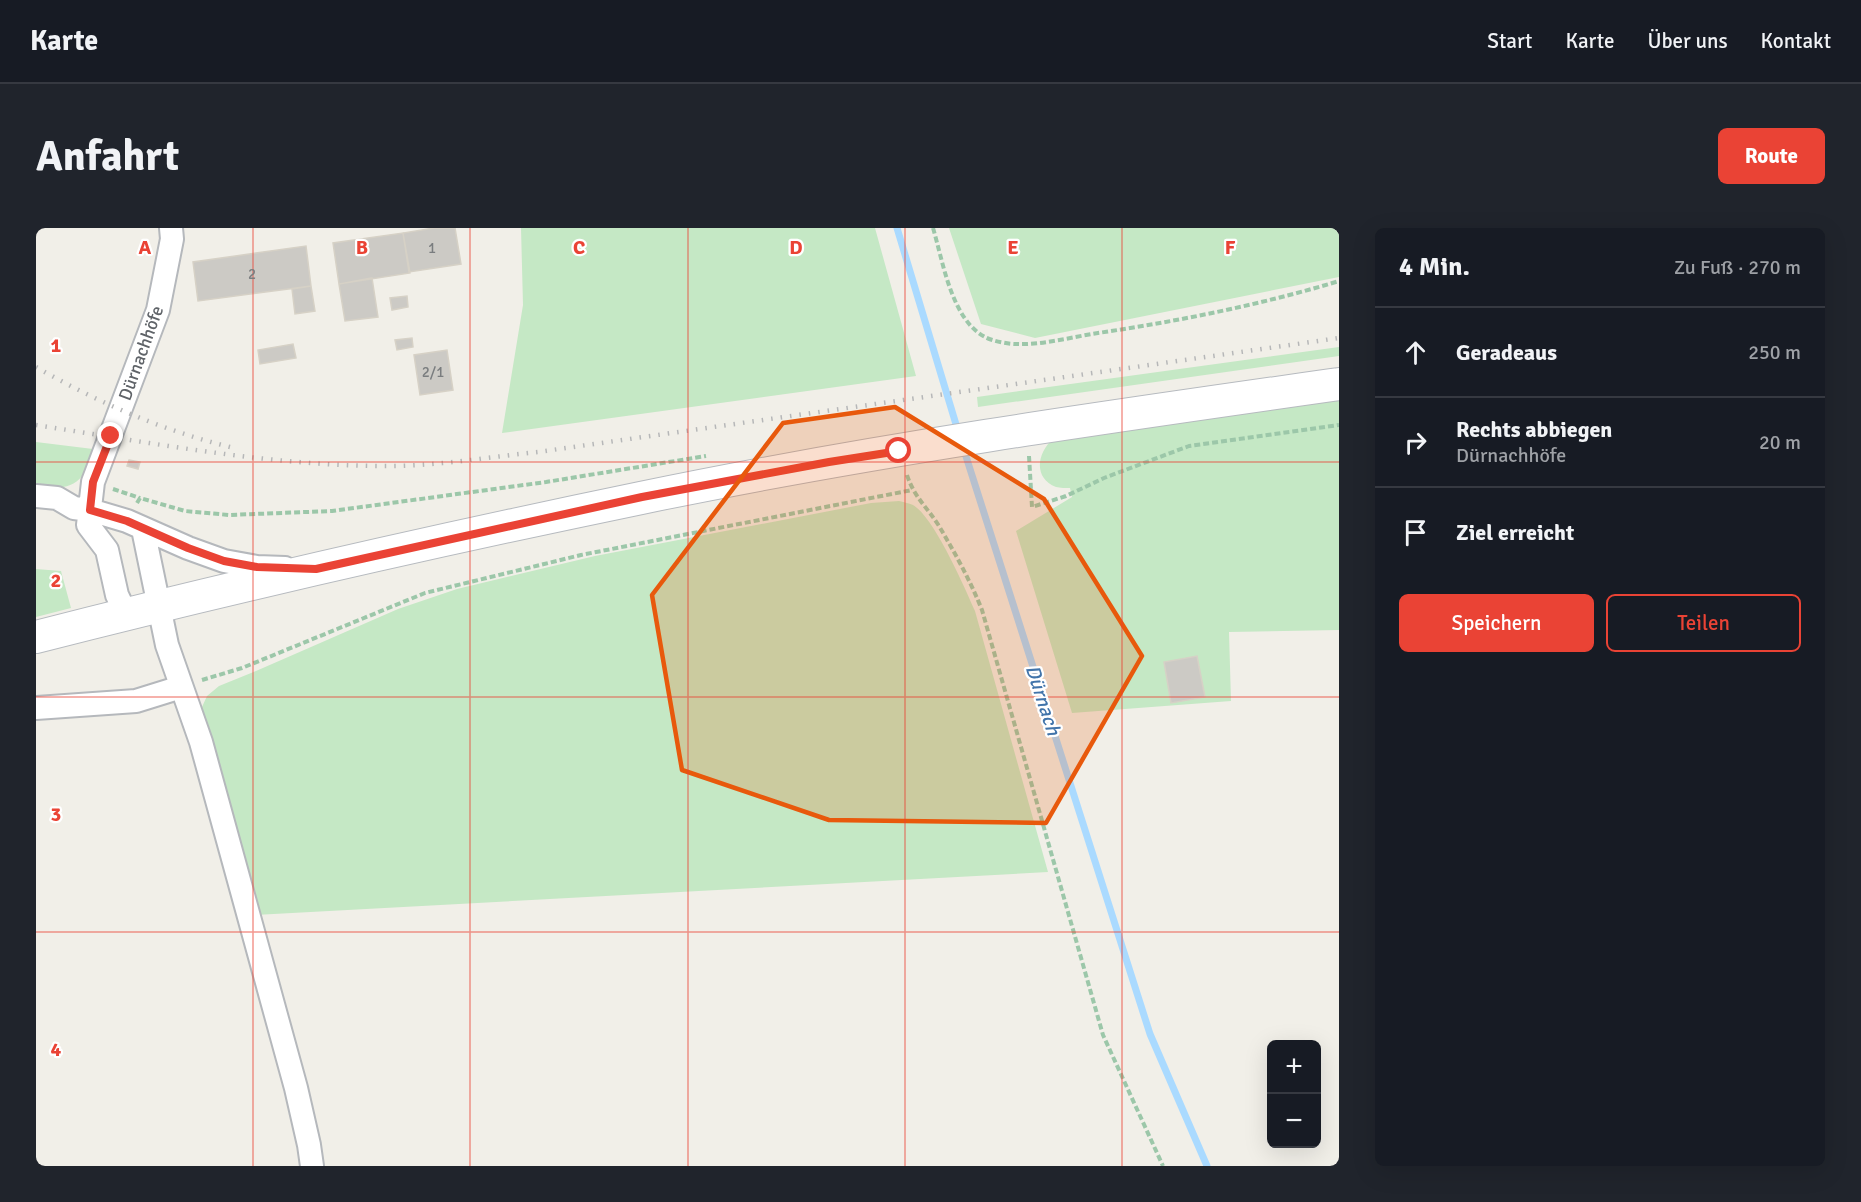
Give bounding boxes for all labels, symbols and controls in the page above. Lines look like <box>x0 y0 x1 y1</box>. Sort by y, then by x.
text: Karte <box>30 24 98 58</box>
text: Start <box>1487 28 1532 54</box>
text: Karte <box>1565 28 1614 54</box>
text: Über uns <box>1647 28 1728 54</box>
text: Kontakt <box>1761 28 1831 54</box>
button: Route <box>1718 128 1825 184</box>
text: Anfahrt <box>36 131 179 182</box>
text: A <box>139 235 152 260</box>
text: B <box>356 235 368 260</box>
text: C <box>573 235 585 260</box>
text: D <box>789 235 803 260</box>
text: E <box>1007 235 1019 260</box>
text: F <box>1225 235 1236 260</box>
house number: 1 <box>428 239 436 257</box>
text: 4 Min. <box>1399 251 1470 283</box>
text: Zu Fuß · 270 m <box>1674 255 1801 280</box>
house number: 2 <box>248 265 256 283</box>
street label: Dürnachhöfe <box>114 303 168 403</box>
text: 1 <box>51 333 62 358</box>
icon: ahead <box>1399 336 1432 369</box>
text: Geradeaus <box>1456 339 1557 366</box>
text: 250 m <box>1748 340 1801 365</box>
house number: 2/1 <box>422 363 444 381</box>
text: Rechts abbiegen <box>1456 416 1612 443</box>
route end <box>97 422 123 448</box>
icon: right <box>1399 426 1432 459</box>
text: 20 m <box>1759 430 1801 455</box>
route start <box>885 437 911 463</box>
text: Dürnachhöfe <box>1456 443 1566 468</box>
icon: arrive <box>1399 516 1432 549</box>
text: Ziel erreicht <box>1456 519 1574 546</box>
text: 2 <box>51 568 61 593</box>
button: Speichern <box>1399 594 1594 652</box>
button: Teilen <box>1606 594 1801 652</box>
water label: Dürnach <box>1020 662 1066 739</box>
text: 3 <box>51 802 61 827</box>
text: 4 <box>51 1037 62 1062</box>
map controls <box>1267 1040 1321 1148</box>
button: + <box>1267 1040 1321 1094</box>
button: − <box>1267 1094 1321 1148</box>

